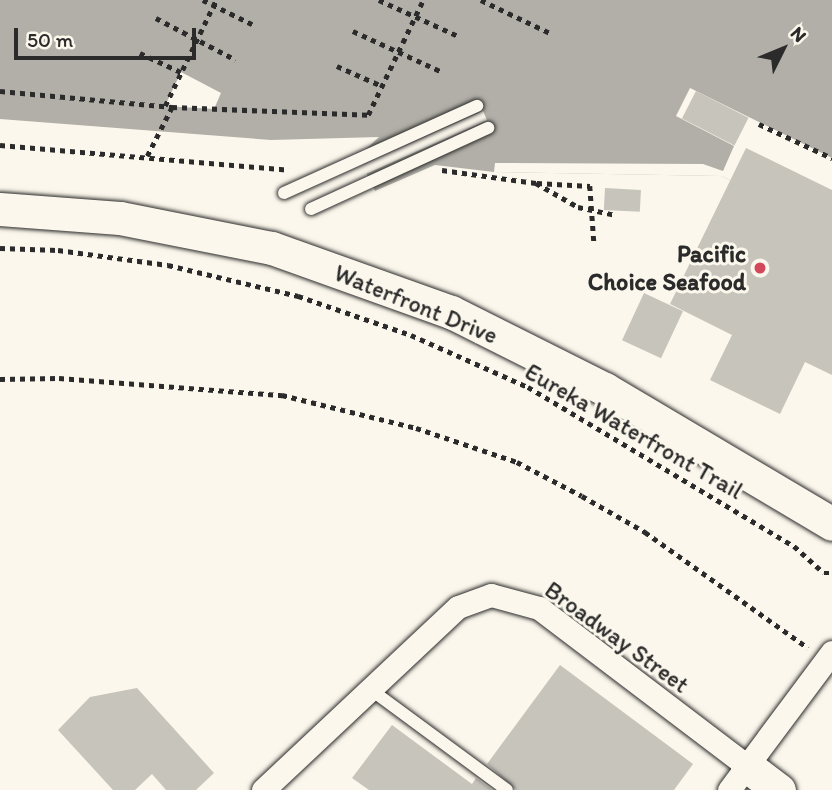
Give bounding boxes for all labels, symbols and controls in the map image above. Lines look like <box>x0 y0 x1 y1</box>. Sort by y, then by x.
scale bar <box>18 14 200 58</box>
north arrow <box>748 14 818 84</box>
text: N <box>786 22 812 47</box>
text: 50 m <box>27 27 73 52</box>
place label: Pacific Choice Seafood <box>588 240 746 296</box>
street label: Waterfront Drive <box>330 258 502 350</box>
marker: Pacific Choice Seafood <box>752 260 768 276</box>
street label: Eureka Waterfront Trail <box>521 358 747 504</box>
street label: Broadway Street <box>539 575 695 699</box>

